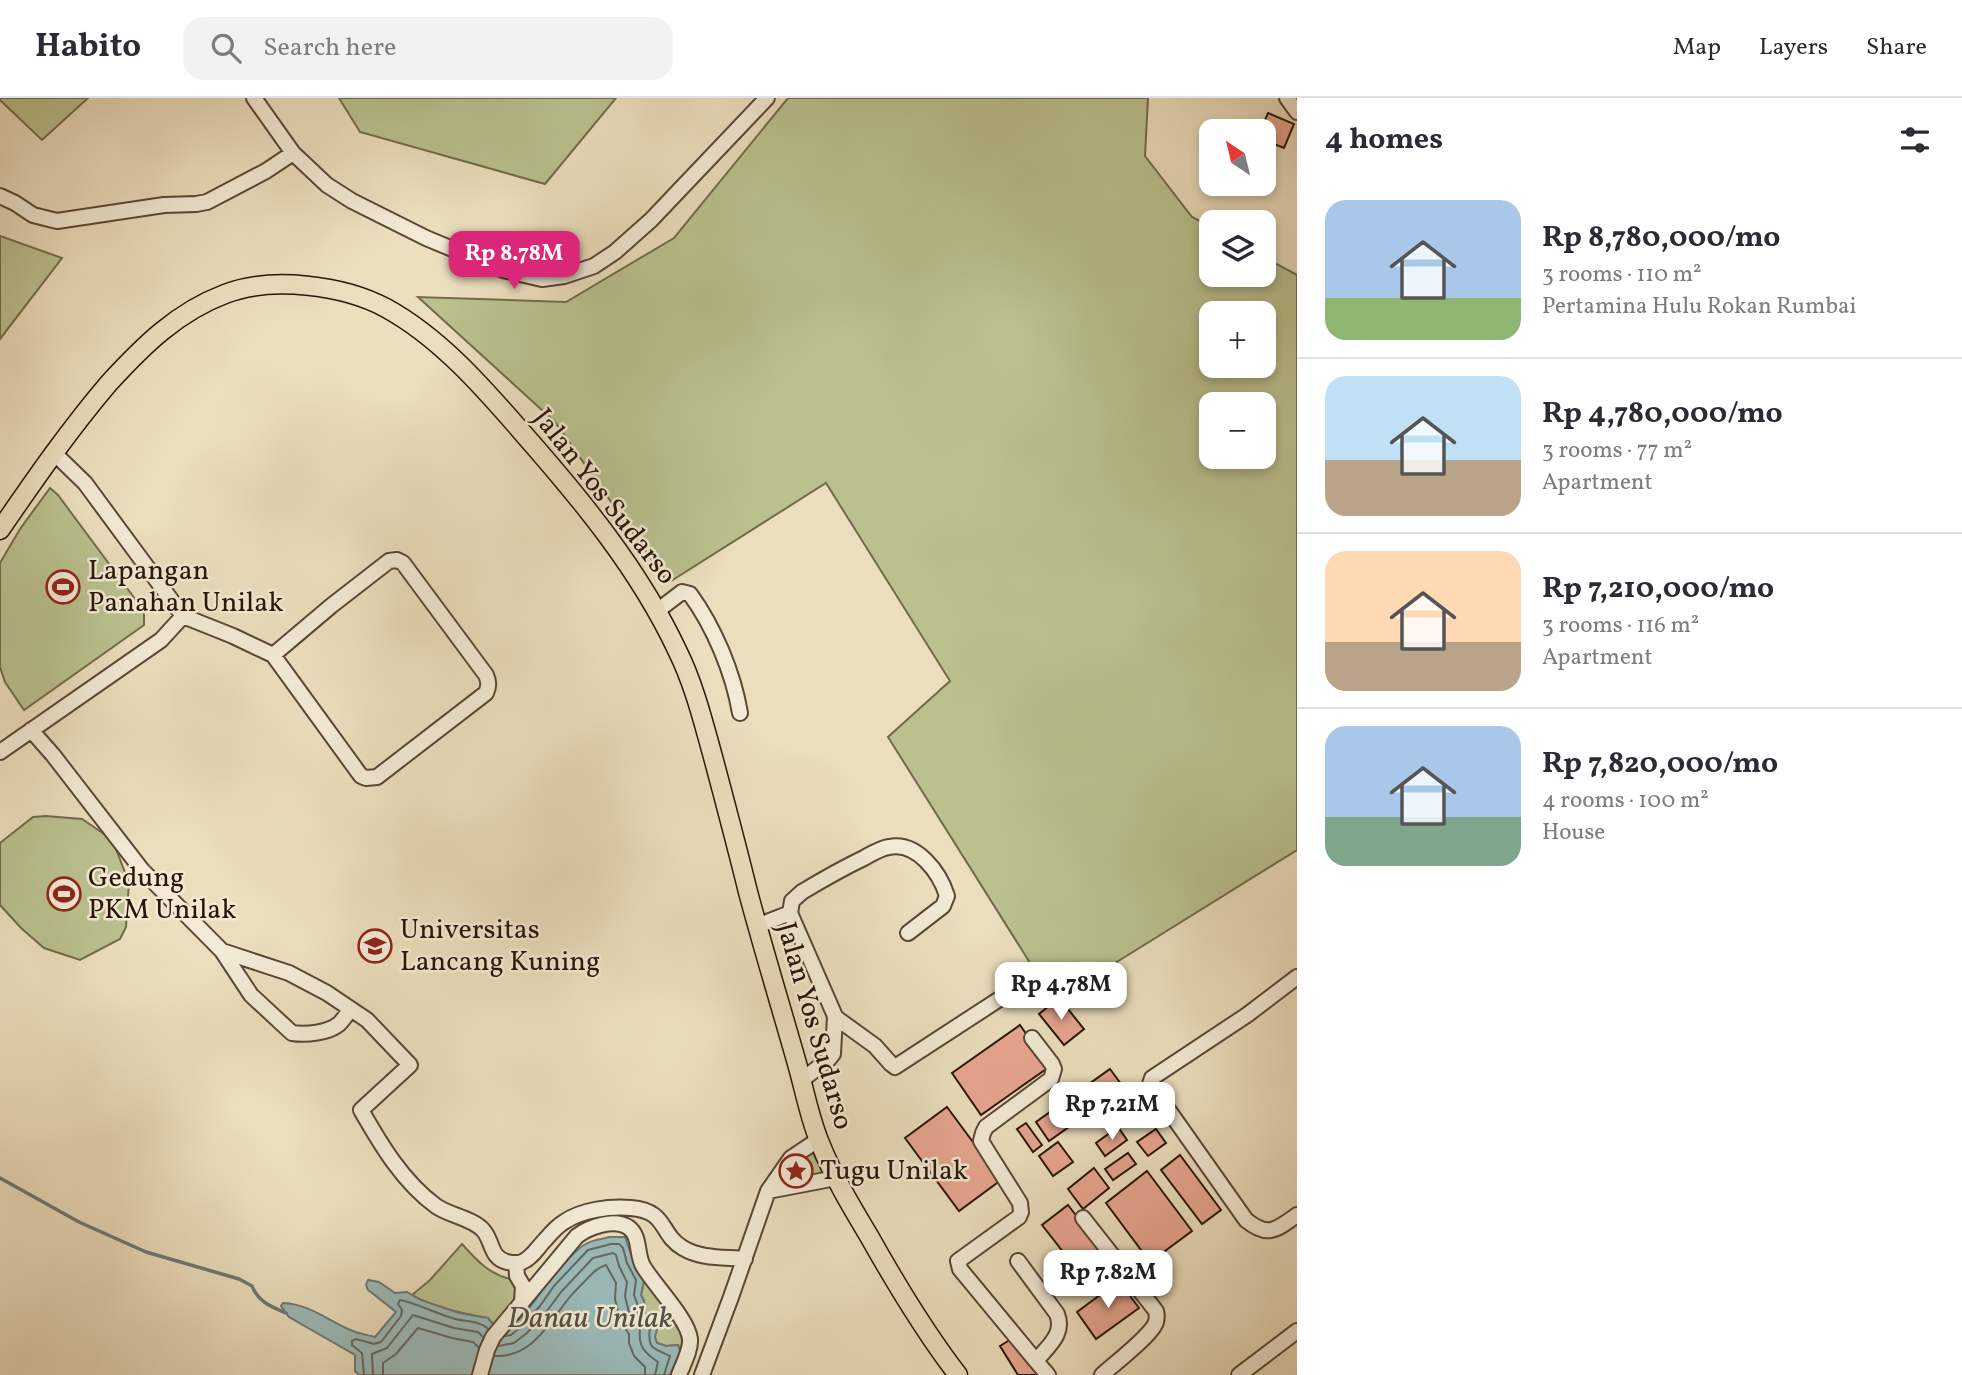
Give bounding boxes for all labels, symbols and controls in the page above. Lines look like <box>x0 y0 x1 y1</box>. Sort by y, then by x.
search box <box>183 17 673 80</box>
text: Habito <box>35 25 141 71</box>
icon: search <box>207 29 245 67</box>
text: Search here <box>263 30 396 66</box>
text: Map <box>1673 31 1721 65</box>
text: Layers <box>1759 31 1828 65</box>
text: Share <box>1866 31 1927 65</box>
north arrow <box>1199 119 1276 196</box>
map controls <box>1199 119 1276 469</box>
text: 4 homes <box>1325 119 1443 161</box>
icon: filters <box>1896 121 1934 159</box>
button: layers <box>1199 210 1276 287</box>
text: Rp 8,780,000/mo <box>1542 217 1780 259</box>
icon: home <box>1381 228 1465 312</box>
pin: Rp 8.78M <box>442 232 586 291</box>
text: Rp 8.78M <box>465 238 563 270</box>
text: 3 rooms · 110 m² <box>1542 259 1702 291</box>
text: Pertamina Hulu Rokan Rumbai <box>1542 291 1856 323</box>
button: + <box>1199 301 1276 378</box>
button: − <box>1199 392 1276 469</box>
text: Rp 4,780,000/mo <box>1542 393 1783 435</box>
street label: Jalan Yos Sudarso <box>523 401 685 593</box>
icon: home <box>1381 404 1465 488</box>
text: 3 rooms · 77 m² <box>1542 435 1692 467</box>
text: Apartment <box>1542 467 1653 499</box>
place label: Lapangan Panahan Unilak <box>88 552 283 623</box>
sports icon: Lapangan Panahan Unilak <box>44 568 82 606</box>
text: Rp 7,210,000/mo <box>1542 568 1774 610</box>
icon: home <box>1381 579 1465 663</box>
text: 3 rooms · 116 m² <box>1542 610 1699 642</box>
text: Apartment <box>1542 642 1653 674</box>
text: Rp 7,820,000/mo <box>1542 743 1778 785</box>
icon: home <box>1381 754 1465 838</box>
text: 4 rooms · 100 m² <box>1542 785 1709 817</box>
text: House <box>1542 817 1605 849</box>
place label: Gedung PKM Unilak <box>88 859 237 930</box>
sports icon: Gedung PKM Unilak <box>45 875 83 913</box>
place label: Universitas Lancang Kuning <box>400 911 600 982</box>
street label: Jalan Yos Sudarso <box>766 918 862 1134</box>
school or university icon: Universitas Lancang Kuning <box>356 927 394 965</box>
pin: Rp 4.78M <box>989 962 1133 1022</box>
text: Rp 4.78M <box>1011 969 1111 1001</box>
pin: Rp 7.21M <box>1040 1082 1184 1142</box>
text: Rp 7.21M <box>1065 1089 1159 1121</box>
place icon: Tugu Unilak <box>777 1152 815 1190</box>
place label: Tugu Unilak <box>820 1152 968 1191</box>
pin: Rp 7.82M <box>1036 1250 1180 1310</box>
text: Rp 7.82M <box>1060 1257 1156 1289</box>
water label: Danau Unilak <box>507 1298 673 1340</box>

